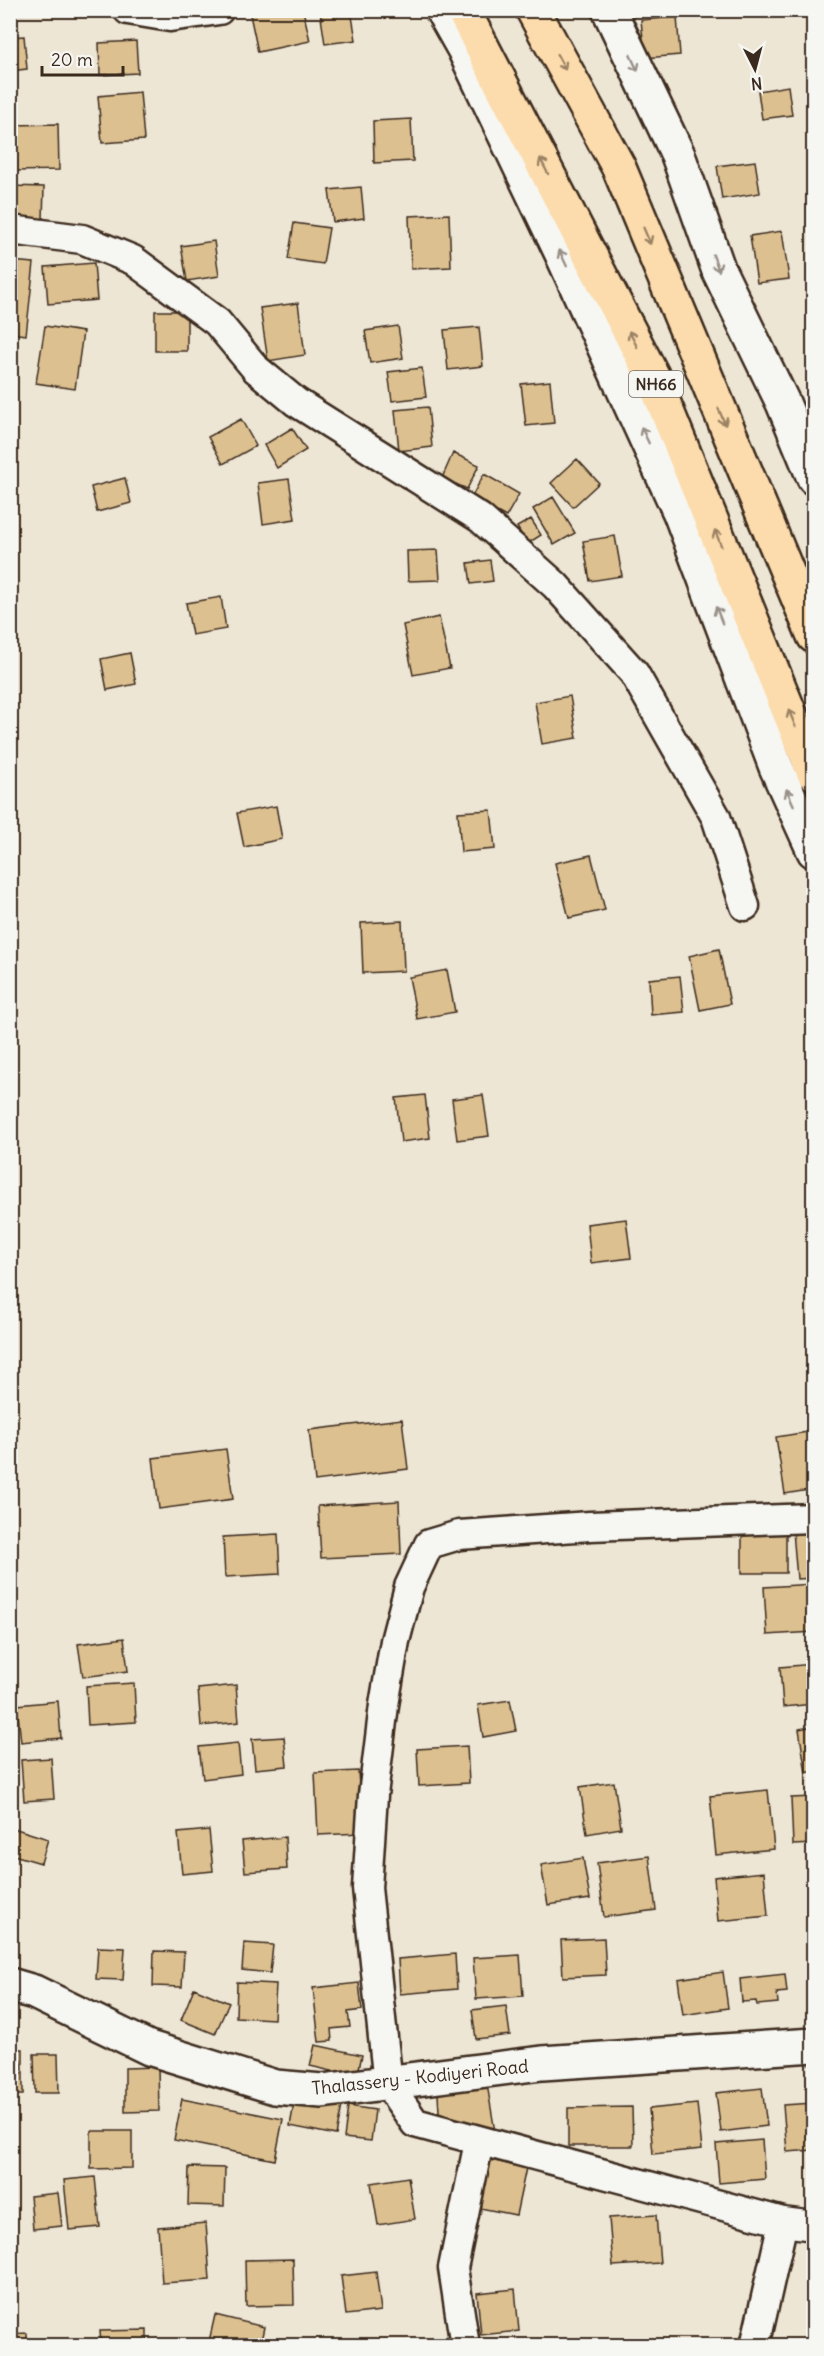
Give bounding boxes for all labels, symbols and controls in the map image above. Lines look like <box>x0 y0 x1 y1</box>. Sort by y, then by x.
scale bar <box>42 39 123 77</box>
north arrow <box>725 39 785 99</box>
text: 20 m <box>51 48 93 71</box>
one-way arrow <box>555 53 567 70</box>
one-way arrow <box>629 54 641 72</box>
text: N <box>750 73 763 94</box>
one-way arrow <box>538 158 550 175</box>
one-way arrow <box>642 227 653 245</box>
one-way arrow <box>557 249 568 267</box>
one-way arrow <box>712 253 723 272</box>
one-way arrow <box>627 331 639 349</box>
road number: NH66 <box>629 371 683 397</box>
one-way arrow <box>717 407 728 425</box>
one-way arrow <box>638 427 650 445</box>
one-way arrow <box>712 529 723 547</box>
one-way arrow <box>713 607 724 625</box>
one-way arrow <box>785 710 796 728</box>
one-way arrow <box>783 789 795 807</box>
street label: Thalassery - Kodiyeri Road <box>311 2054 530 2100</box>

